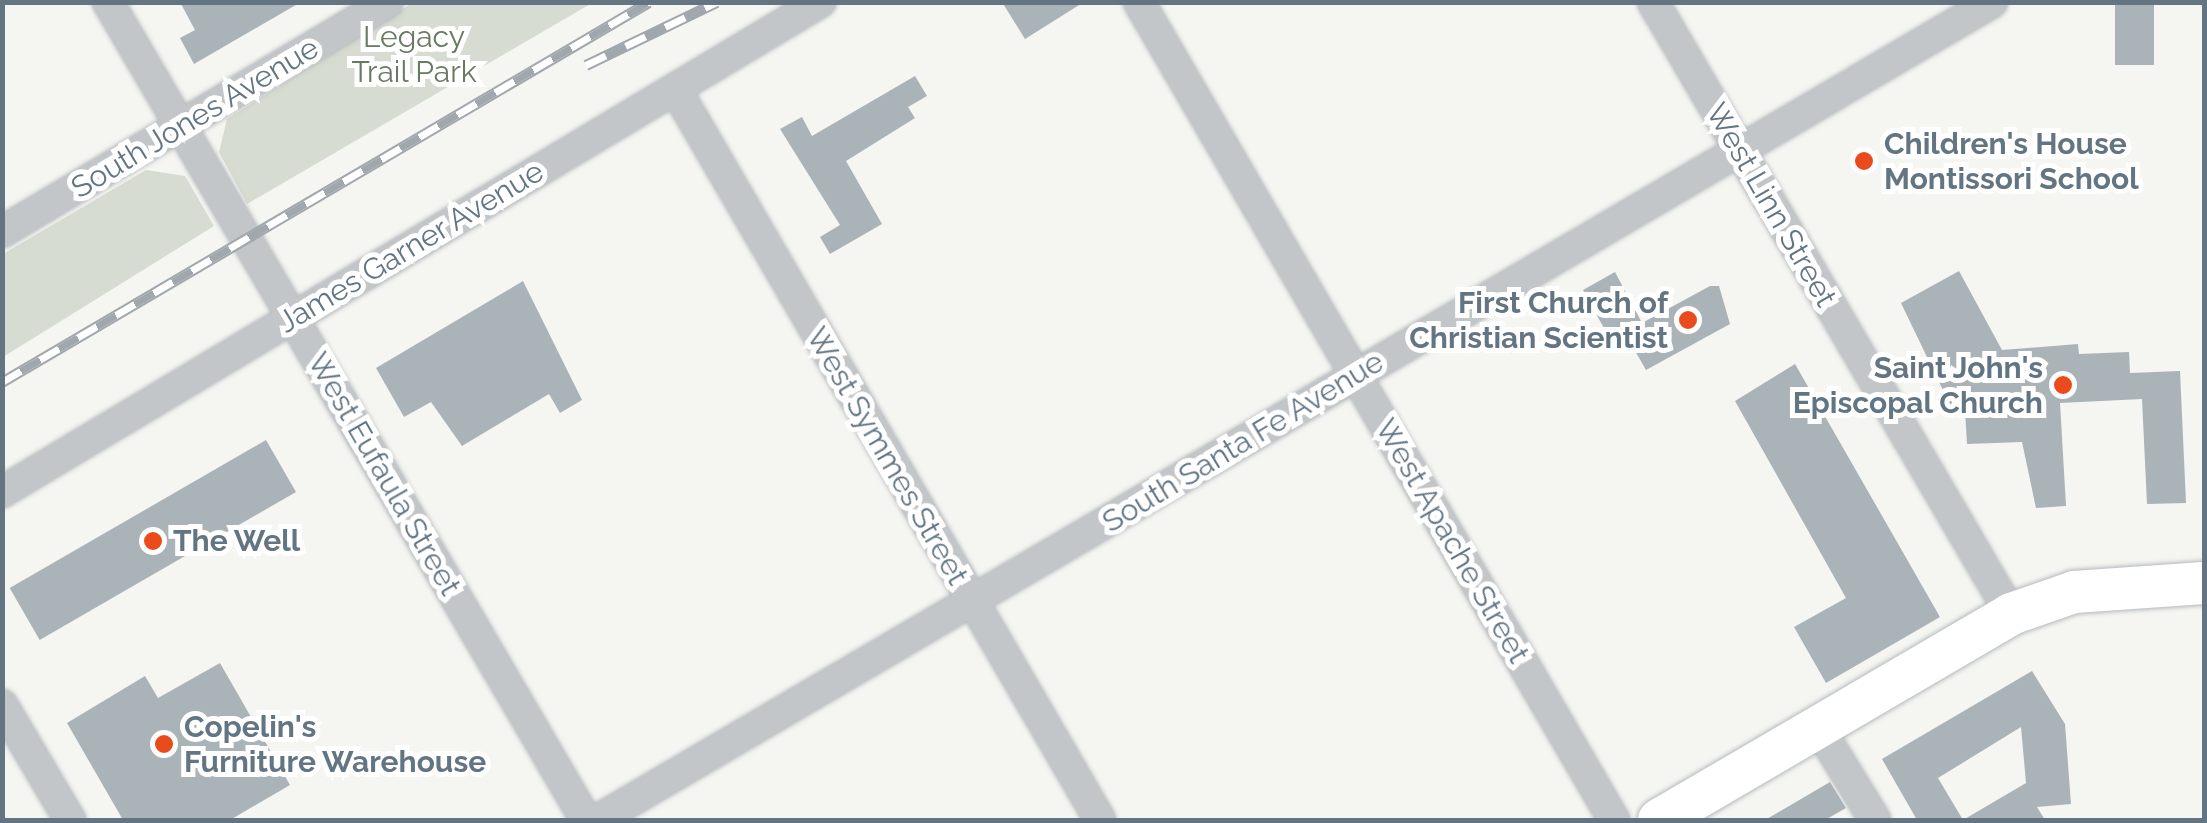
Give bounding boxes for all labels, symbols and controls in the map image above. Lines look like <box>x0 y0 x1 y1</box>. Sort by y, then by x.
park label: Legacy Trail Park <box>351 19 477 90</box>
street label: South Jones Avenue <box>64 30 326 206</box>
street label: West Linn Street <box>1698 97 1844 313</box>
place label: Children's House Montissori School <box>1884 126 2139 196</box>
marker: Children's House Montissori School <box>1853 150 1875 172</box>
street label: James Garner Avenue <box>271 153 551 341</box>
place label: First Church of Christian Scientist <box>1409 285 1668 356</box>
marker: First Church of Christian Scientist <box>1677 309 1699 331</box>
street label: West Symmes Street <box>799 321 975 591</box>
street label: South Santa Fe Avenue <box>1096 344 1390 540</box>
street label: West Eufaula Street <box>300 346 468 602</box>
place label: Saint John's Episcopal Church <box>1792 350 2043 420</box>
marker: Saint John's Episcopal Church <box>2052 374 2074 396</box>
street label: West Apache Street <box>1367 412 1537 670</box>
place label: The Well <box>173 523 301 559</box>
marker: The Well <box>142 530 164 552</box>
place label: Copelin's Furniture Warehouse <box>184 709 487 780</box>
marker: Copelin's Furniture Warehouse <box>153 733 175 755</box>

